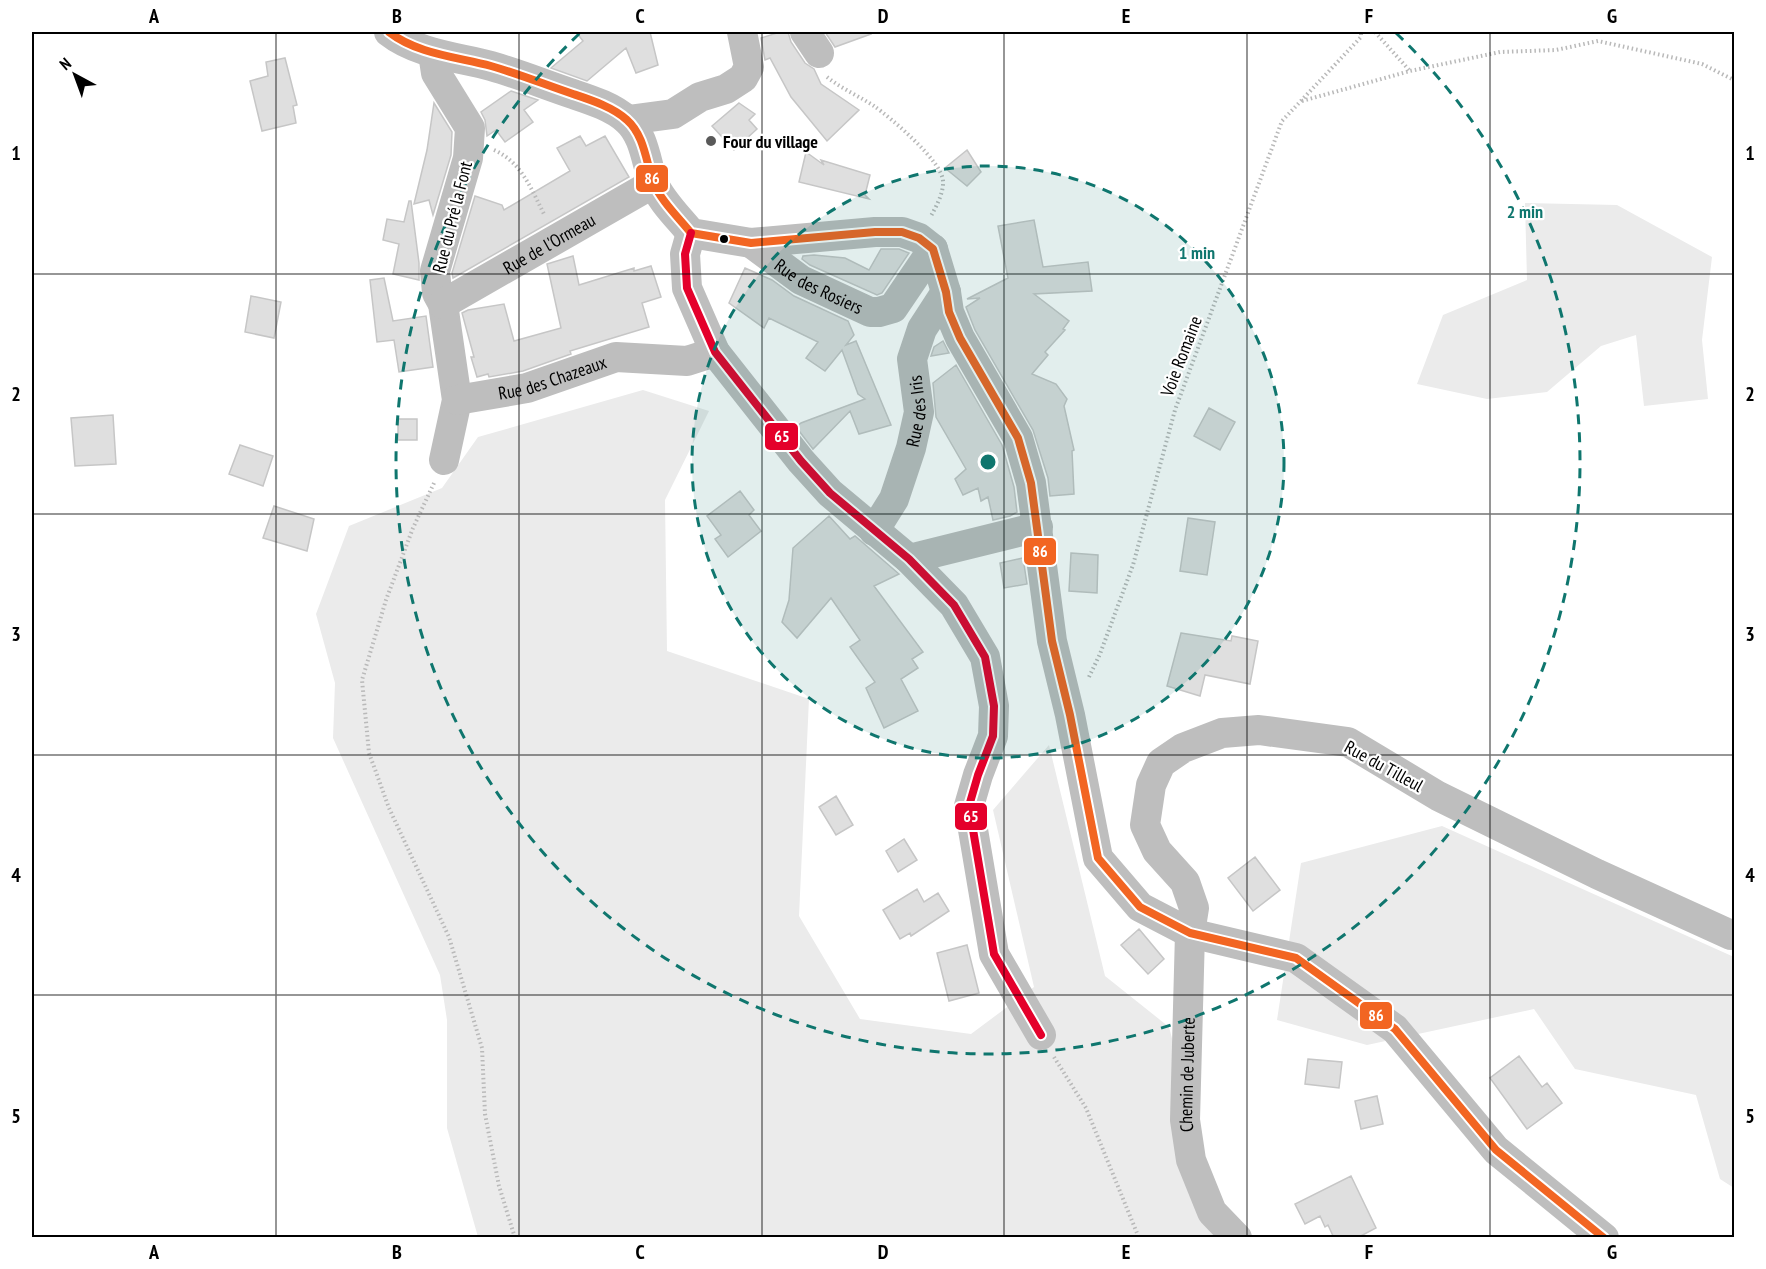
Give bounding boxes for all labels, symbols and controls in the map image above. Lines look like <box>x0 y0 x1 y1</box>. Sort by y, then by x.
text: A <box>148 3 160 29</box>
text: B <box>392 3 402 29</box>
text: C <box>635 3 645 29</box>
text: D <box>878 3 889 29</box>
text: E <box>1122 3 1130 29</box>
text: F <box>1365 3 1373 29</box>
text: G <box>1607 3 1617 29</box>
north arrow <box>45 45 105 105</box>
text: N <box>55 53 75 74</box>
place label: Four du village <box>723 130 818 153</box>
marker: Four du village <box>704 134 718 148</box>
text: 1 <box>11 140 21 166</box>
text: 1 <box>1745 140 1755 166</box>
street label: Rue du Pré la Font <box>427 159 477 275</box>
line badge: 86 <box>635 164 669 193</box>
text: 86 <box>644 168 660 188</box>
text: 2 min <box>1507 200 1543 223</box>
street label: Rue de l'Ormeau <box>499 208 599 279</box>
unlabelled marker <box>718 233 730 245</box>
text: 1 min <box>1179 241 1215 264</box>
street label: Rue des Rosiers <box>770 253 867 319</box>
street label: Voie Romaine <box>1155 313 1207 400</box>
street label: Rue des Chazeaux <box>496 350 610 404</box>
street label: Rue des Iris <box>900 374 930 449</box>
text: 2 <box>11 381 21 407</box>
text: 2 <box>1745 381 1755 407</box>
line badge: 65 <box>764 422 799 451</box>
text: 65 <box>774 426 790 446</box>
centre of rings <box>978 452 998 472</box>
line badge: 86 <box>1023 537 1057 566</box>
text: 86 <box>1032 541 1048 561</box>
text: 3 <box>11 621 21 647</box>
text: 3 <box>1745 621 1755 647</box>
street label: Rue du Tilleul <box>1341 735 1428 797</box>
line badge: 65 <box>954 802 988 831</box>
text: 65 <box>963 806 979 826</box>
text: 4 <box>11 862 21 888</box>
text: 4 <box>1745 862 1755 888</box>
line badge: 86 <box>1359 1001 1393 1030</box>
text: 86 <box>1368 1005 1384 1025</box>
street label: Chemin de Juberte <box>1173 1017 1199 1134</box>
text: 5 <box>11 1103 21 1129</box>
text: 5 <box>1745 1103 1755 1129</box>
text: A <box>148 1239 160 1265</box>
text: B <box>392 1239 402 1265</box>
text: C <box>635 1239 645 1265</box>
text: D <box>878 1239 889 1265</box>
text: E <box>1122 1239 1130 1265</box>
text: F <box>1365 1239 1373 1265</box>
text: G <box>1607 1239 1617 1265</box>

